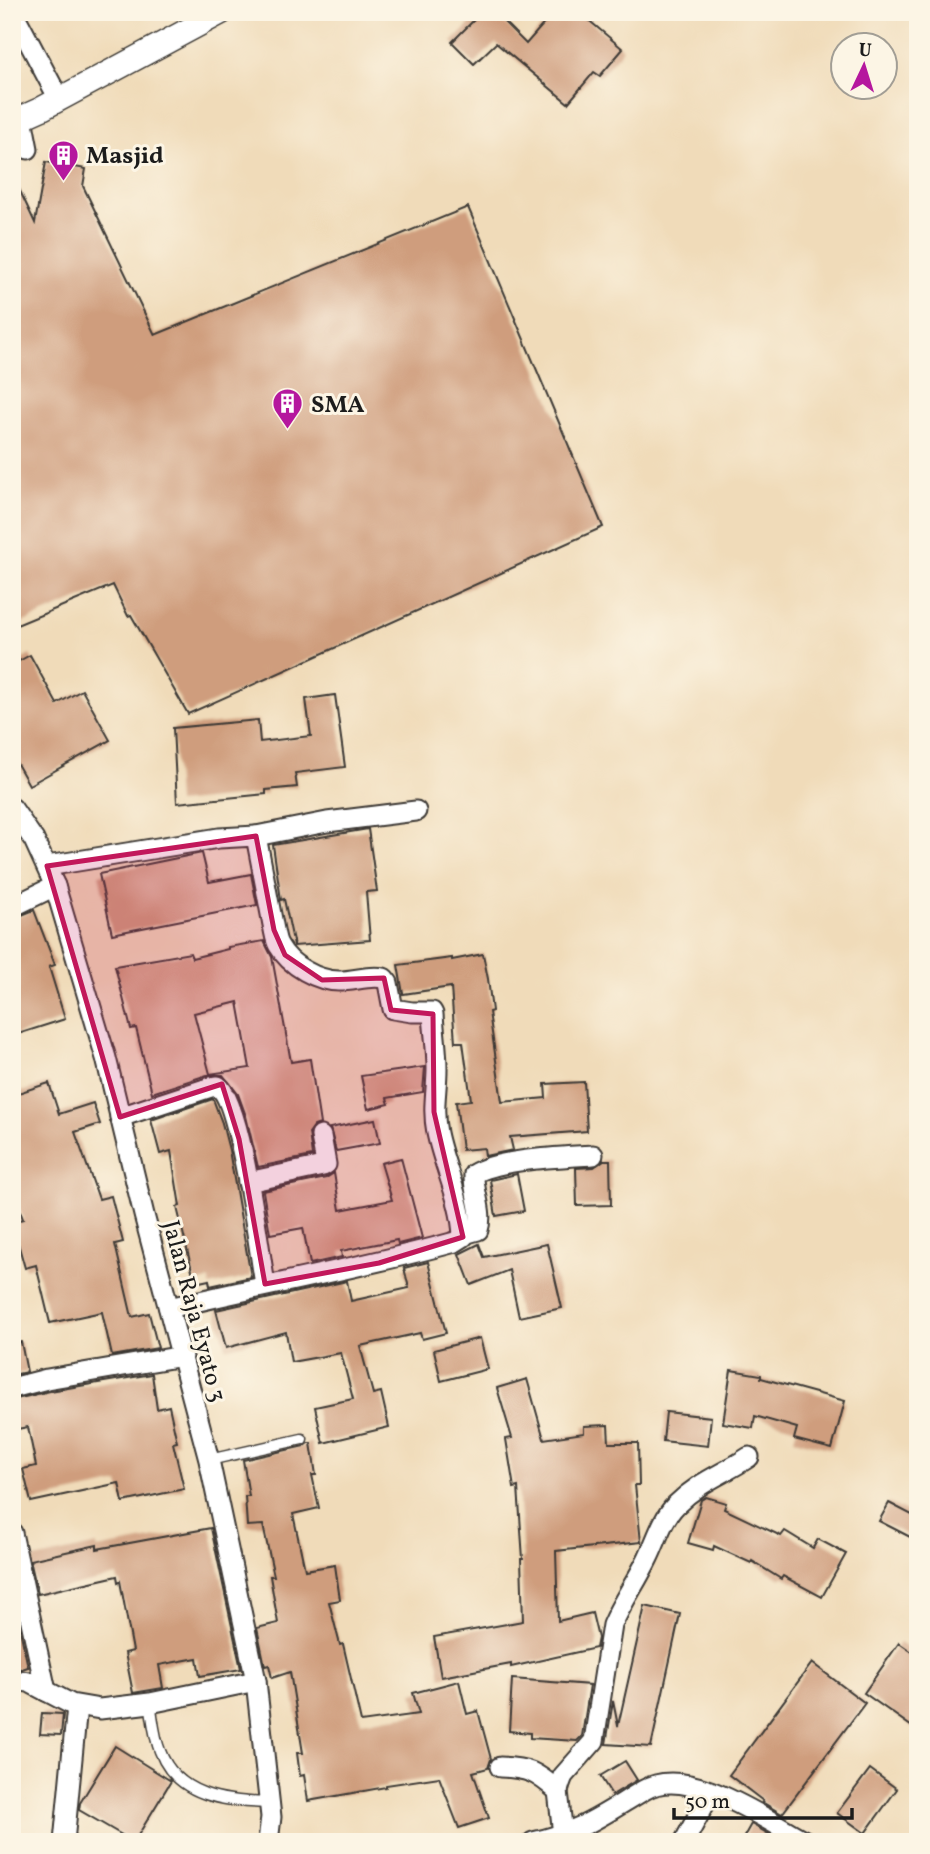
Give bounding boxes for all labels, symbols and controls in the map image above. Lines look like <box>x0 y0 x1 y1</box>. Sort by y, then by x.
north arrow <box>828 32 898 102</box>
text: U <box>858 38 872 64</box>
building icon: Masjid <box>46 138 80 182</box>
place label: Masjid <box>86 140 164 174</box>
building icon: SMA <box>271 387 305 431</box>
place label: SMA <box>311 389 365 423</box>
street label: Jalan Raja Eyato 3 <box>152 1217 234 1406</box>
scale bar <box>674 1777 853 1821</box>
text: 50 m <box>685 1788 730 1817</box>

